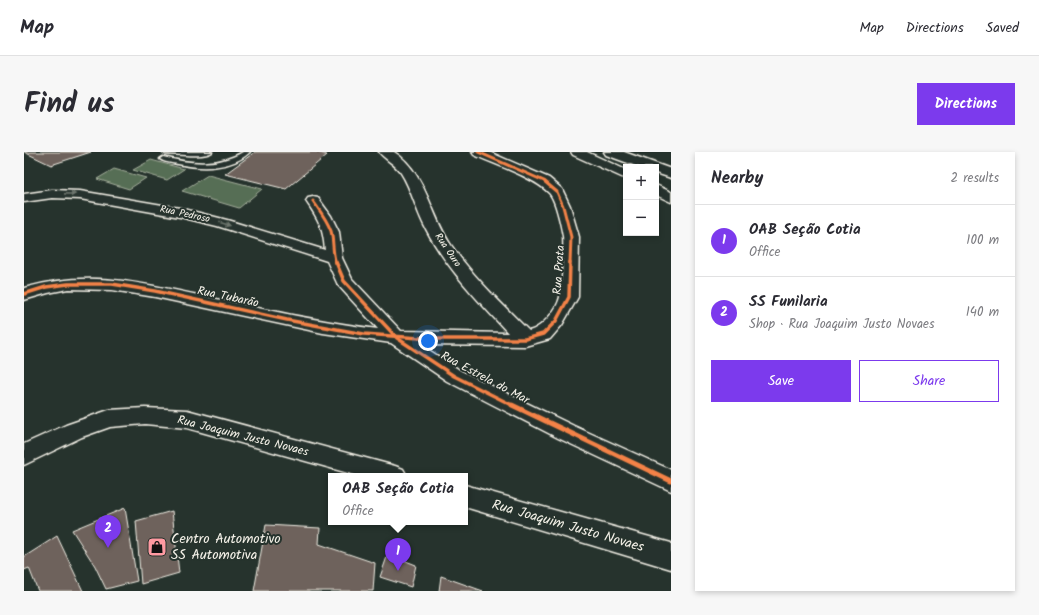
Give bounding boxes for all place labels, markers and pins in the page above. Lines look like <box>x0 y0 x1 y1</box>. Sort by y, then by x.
pin: 2 <box>95 515 121 548</box>
place label: Centro Automotivo SS Automotiva <box>171 528 281 566</box>
shop icon: Centro Automotivo SS Automotiva <box>146 536 168 558</box>
pin: 1 <box>385 538 411 571</box>

